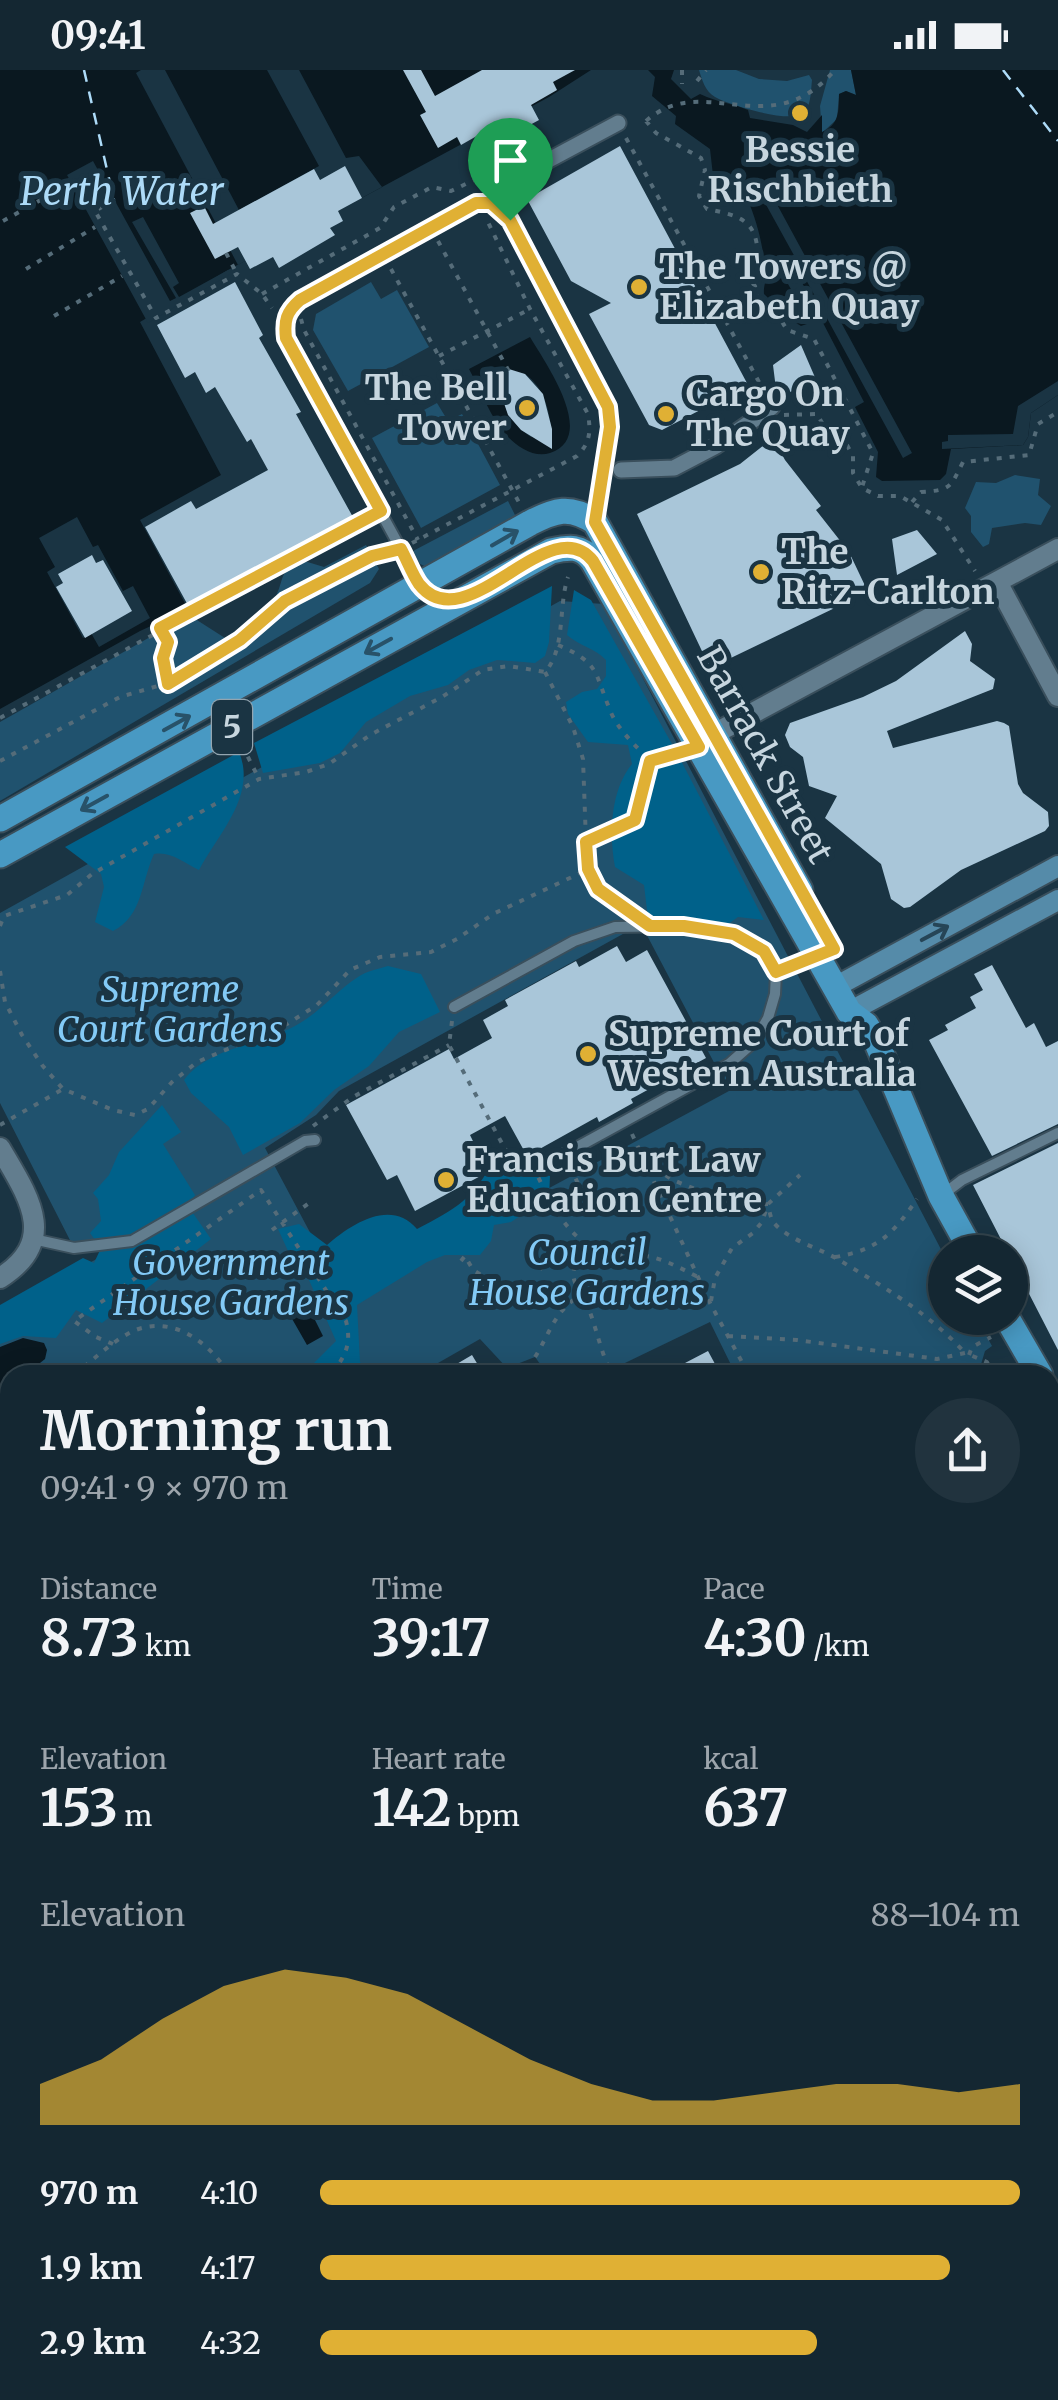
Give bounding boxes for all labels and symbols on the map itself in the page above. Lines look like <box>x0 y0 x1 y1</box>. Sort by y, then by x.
marker: Bessie Rischbieth <box>789 102 811 124</box>
pin <box>468 118 553 221</box>
place label: Bessie Rischbieth <box>707 128 893 212</box>
water label: Perth Water <box>20 168 225 215</box>
place label: The Towers @ Elizabeth Quay <box>659 245 920 329</box>
marker: The Towers @ Elizabeth Quay <box>628 276 650 298</box>
place label: The Bell Tower <box>364 366 507 450</box>
place label: Cargo On The Quay <box>686 372 850 456</box>
marker: The Bell Tower <box>516 397 538 419</box>
marker: Cargo On The Quay <box>655 403 677 425</box>
one-way arrow <box>490 527 519 547</box>
place label: The Ritz-Carlton <box>781 530 995 614</box>
marker: The Ritz-Carlton <box>750 561 772 583</box>
one-way arrow <box>364 636 394 656</box>
street label: Barrack Street <box>687 639 843 871</box>
road number: 5 <box>212 700 252 754</box>
one-way arrow <box>162 713 191 733</box>
one-way arrow <box>80 793 109 813</box>
one-way arrow <box>920 922 950 942</box>
park label: Supreme Court Gardens <box>57 968 283 1052</box>
place label: Supreme Court of Western Australia <box>607 1012 917 1096</box>
marker: Supreme Court of Western Australia <box>577 1043 599 1065</box>
place label: Francis Burt Law Education Centre <box>466 1138 762 1222</box>
marker: Francis Burt Law Education Centre <box>435 1169 457 1191</box>
park label: Council House Gardens <box>468 1231 705 1315</box>
park label: Government House Gardens <box>112 1241 349 1325</box>

